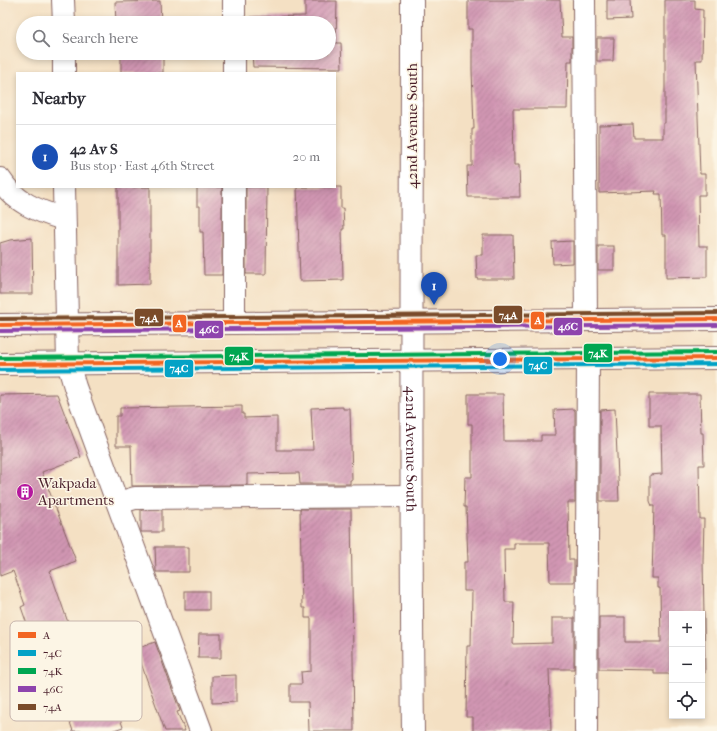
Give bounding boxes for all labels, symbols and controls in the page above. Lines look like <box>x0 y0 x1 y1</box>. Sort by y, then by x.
search box <box>16 16 336 60</box>
icon: search <box>30 27 52 49</box>
text: Search here <box>62 29 138 47</box>
street label: 42nd Avenue South <box>403 63 421 189</box>
text: Nearby <box>32 88 86 108</box>
text: 42 Av S <box>70 140 118 158</box>
text: 1 <box>43 149 47 164</box>
text: 20 m <box>293 149 320 164</box>
text: Bus stop · East 46th Street <box>70 158 215 173</box>
pin: 1 <box>421 272 447 305</box>
line badge: 74A <box>493 305 523 324</box>
line badge: 74A <box>134 308 164 327</box>
text: 74A <box>498 309 518 322</box>
line badge: A <box>530 311 545 330</box>
text: 74A <box>139 312 159 325</box>
line badge: A <box>172 314 187 333</box>
text: A <box>533 314 542 327</box>
text: A <box>174 317 183 330</box>
line badge: 46C <box>553 317 583 336</box>
line badge: 46C <box>194 320 224 339</box>
text: 46C <box>557 320 579 333</box>
text: 46C <box>198 323 220 336</box>
line badge: 74K <box>583 343 613 363</box>
line badge: 74K <box>224 346 254 366</box>
text: 74K <box>587 347 609 360</box>
your location <box>490 349 510 369</box>
text: 74K <box>228 350 250 363</box>
line badge: 74C <box>523 356 553 375</box>
line badge: 74C <box>164 359 194 378</box>
text: 74C <box>528 359 548 372</box>
text: 74C <box>169 362 189 375</box>
street label: 42nd Avenue South <box>402 386 420 512</box>
place label: Wakpada Apartments <box>37 474 114 509</box>
building icon: Wakpada Apartments <box>15 482 35 502</box>
map controls <box>669 611 705 719</box>
button: + <box>669 611 705 647</box>
legend <box>10 621 142 721</box>
text: A <box>42 629 51 642</box>
text: 74C <box>43 647 62 660</box>
button: − <box>669 647 705 683</box>
text: 74K <box>43 665 64 678</box>
text: 46C <box>43 683 63 696</box>
button: locate <box>669 683 705 719</box>
text: 74A <box>43 701 63 714</box>

